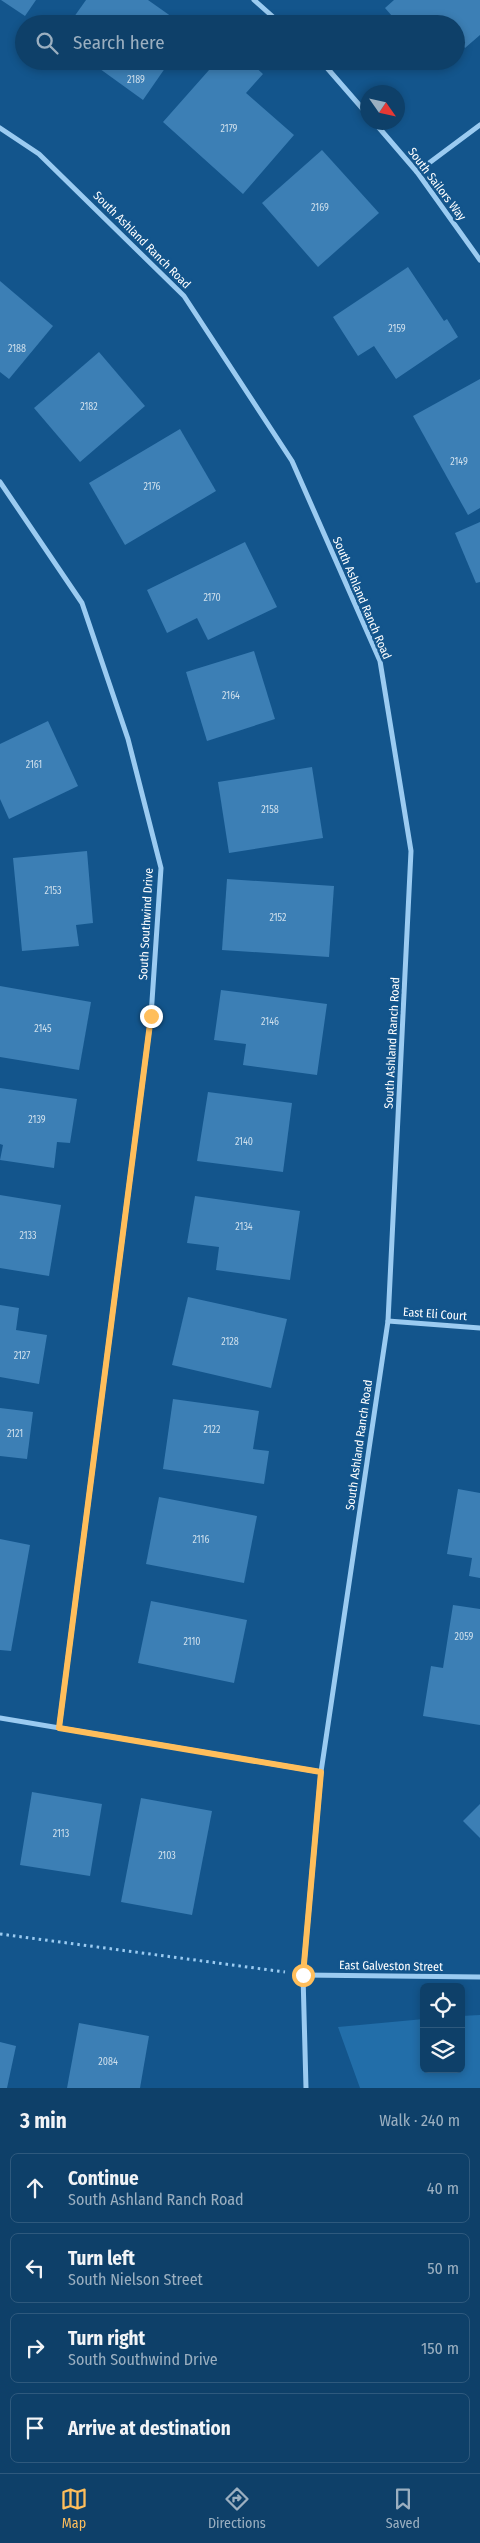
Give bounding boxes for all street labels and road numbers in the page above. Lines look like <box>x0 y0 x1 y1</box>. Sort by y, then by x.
street label: South Sailors Way <box>405 145 469 224</box>
street label: South Ashland Ranch Road <box>90 188 194 292</box>
street label: South Ashland Ranch Road <box>330 535 394 661</box>
street label: South Southwind Drive <box>136 868 156 980</box>
street label: South Ashland Ranch Road <box>382 977 402 1109</box>
street label: East Eli Court <box>402 1305 468 1323</box>
street label: South Ashland Ranch Road <box>343 1379 375 1511</box>
street label: East Galveston Street <box>339 1958 443 1974</box>

